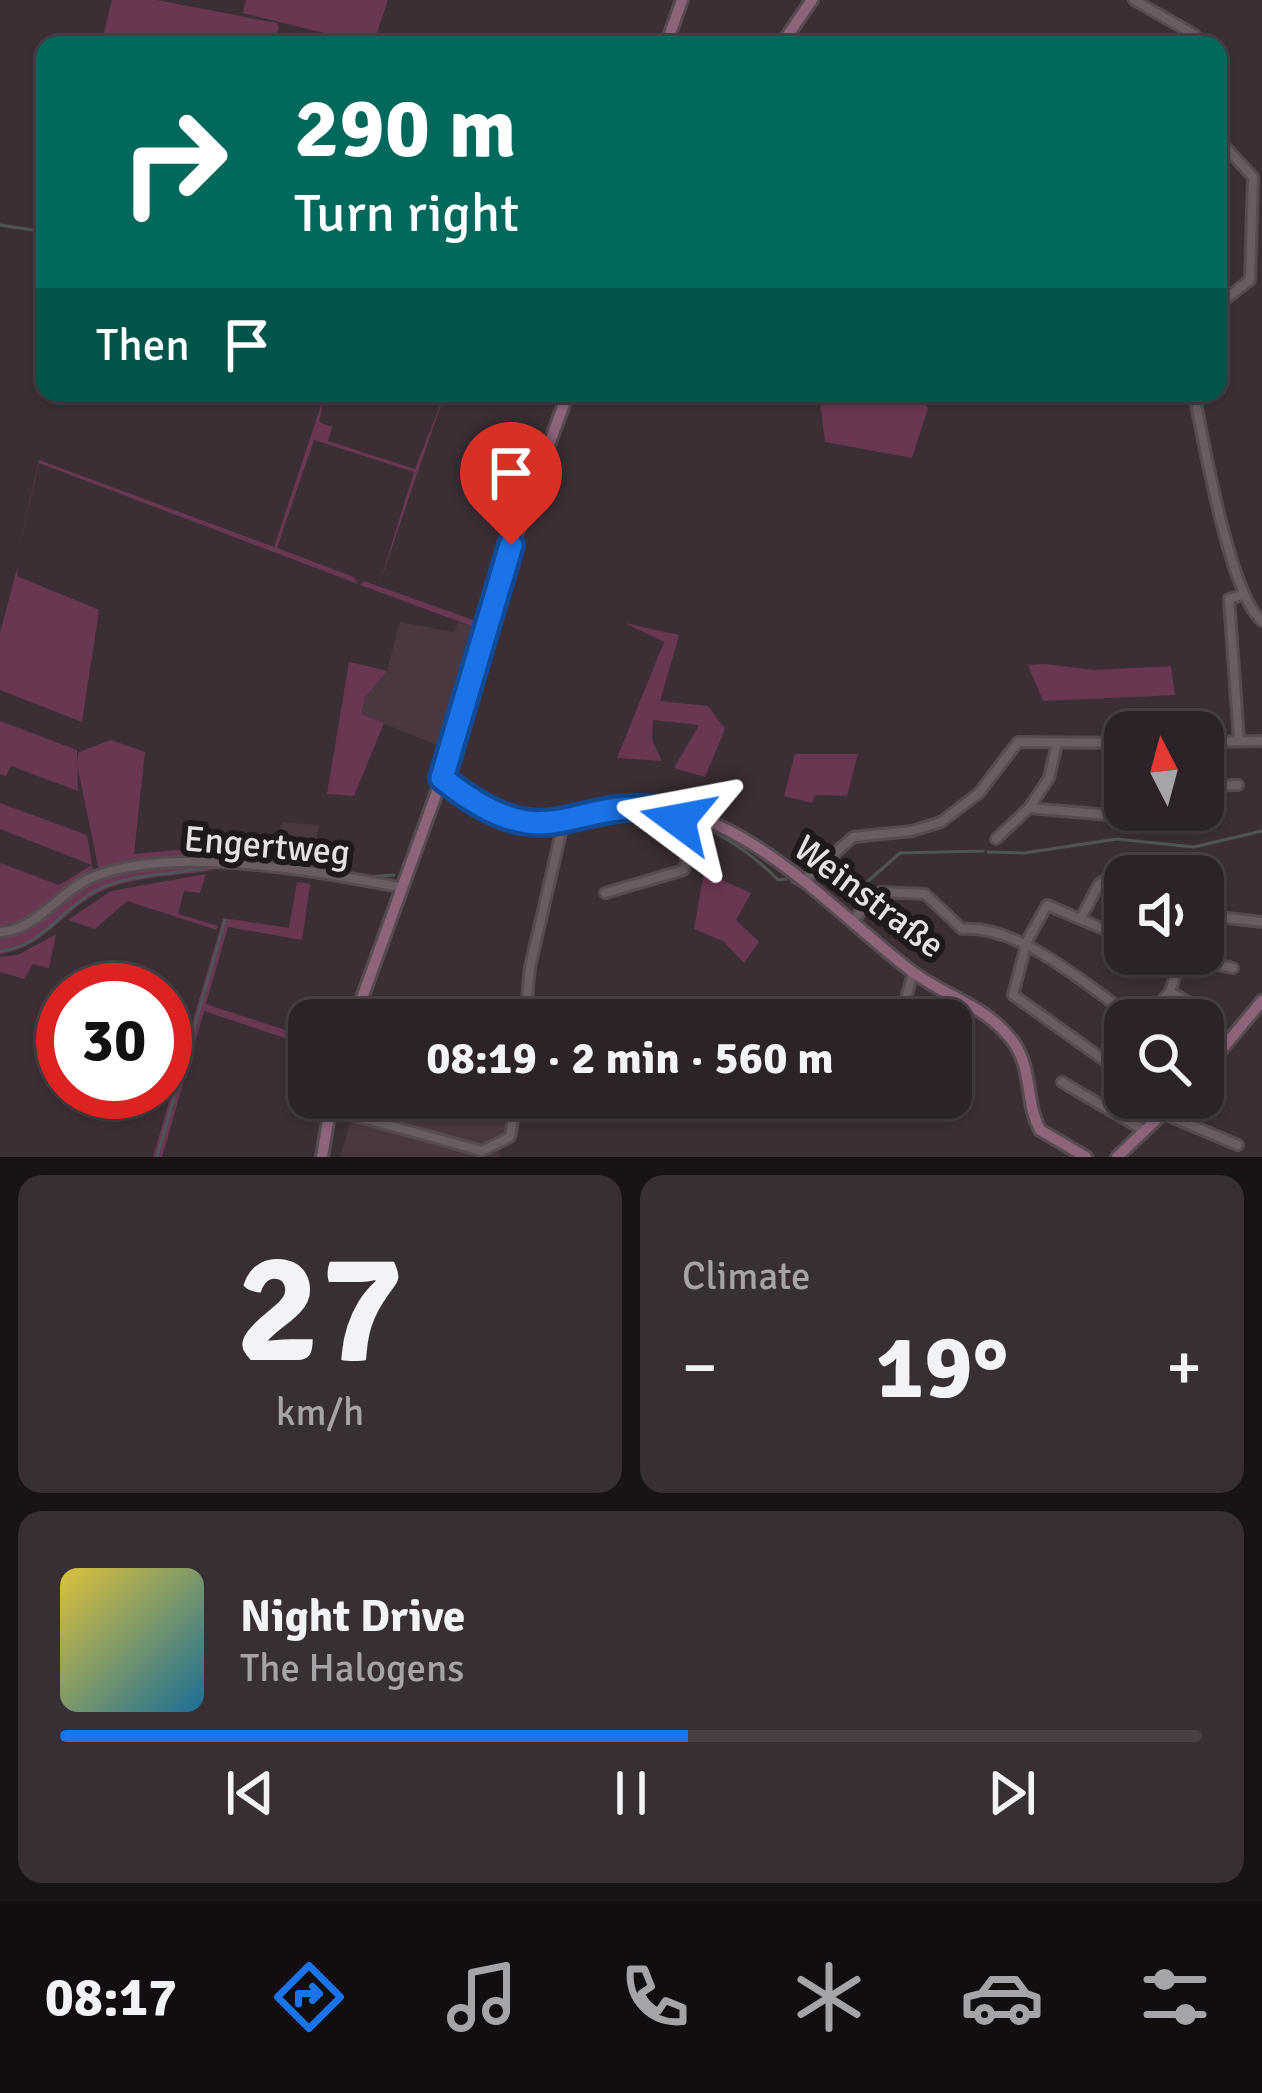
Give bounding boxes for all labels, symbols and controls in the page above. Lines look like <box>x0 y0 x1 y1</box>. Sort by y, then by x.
text: 290 m <box>294 77 516 181</box>
icon: right <box>96 84 252 240</box>
text: Turn right <box>294 180 519 247</box>
icon: arrive <box>214 312 280 378</box>
text: Then <box>96 318 190 373</box>
pin <box>460 422 562 545</box>
icon: arrive <box>478 440 544 506</box>
north arrow <box>1104 711 1224 831</box>
map controls <box>1104 711 1224 1119</box>
position arrow <box>615 757 741 883</box>
street label: Engertweg <box>182 816 352 876</box>
street label: Weinstraße <box>785 826 953 968</box>
button: sound <box>1104 855 1224 975</box>
speed limit sign: 30 <box>36 963 192 1119</box>
button: search <box>1104 999 1224 1119</box>
text: 08:19 · 2 min · 560 m <box>426 1031 834 1086</box>
text: 27 <box>236 1213 404 1406</box>
text: Climate <box>682 1252 811 1300</box>
text: 19° <box>875 1312 1009 1423</box>
text: − <box>682 1327 718 1408</box>
text: + <box>1166 1327 1202 1408</box>
text: km/h <box>276 1388 364 1436</box>
text: Night Drive <box>240 1589 465 1644</box>
text: The Halogens <box>240 1644 464 1692</box>
icon: previous <box>217 1760 283 1826</box>
icon: pause <box>598 1760 664 1826</box>
icon: next <box>979 1760 1045 1826</box>
icon: directions <box>267 1955 351 2039</box>
icon: music <box>440 1955 524 2039</box>
icon: phone <box>613 1955 697 2039</box>
icon: climate <box>787 1955 871 2039</box>
icon: car <box>960 1955 1044 2039</box>
icon: filters <box>1133 1955 1217 2039</box>
text: 08:17 <box>45 1964 177 2031</box>

